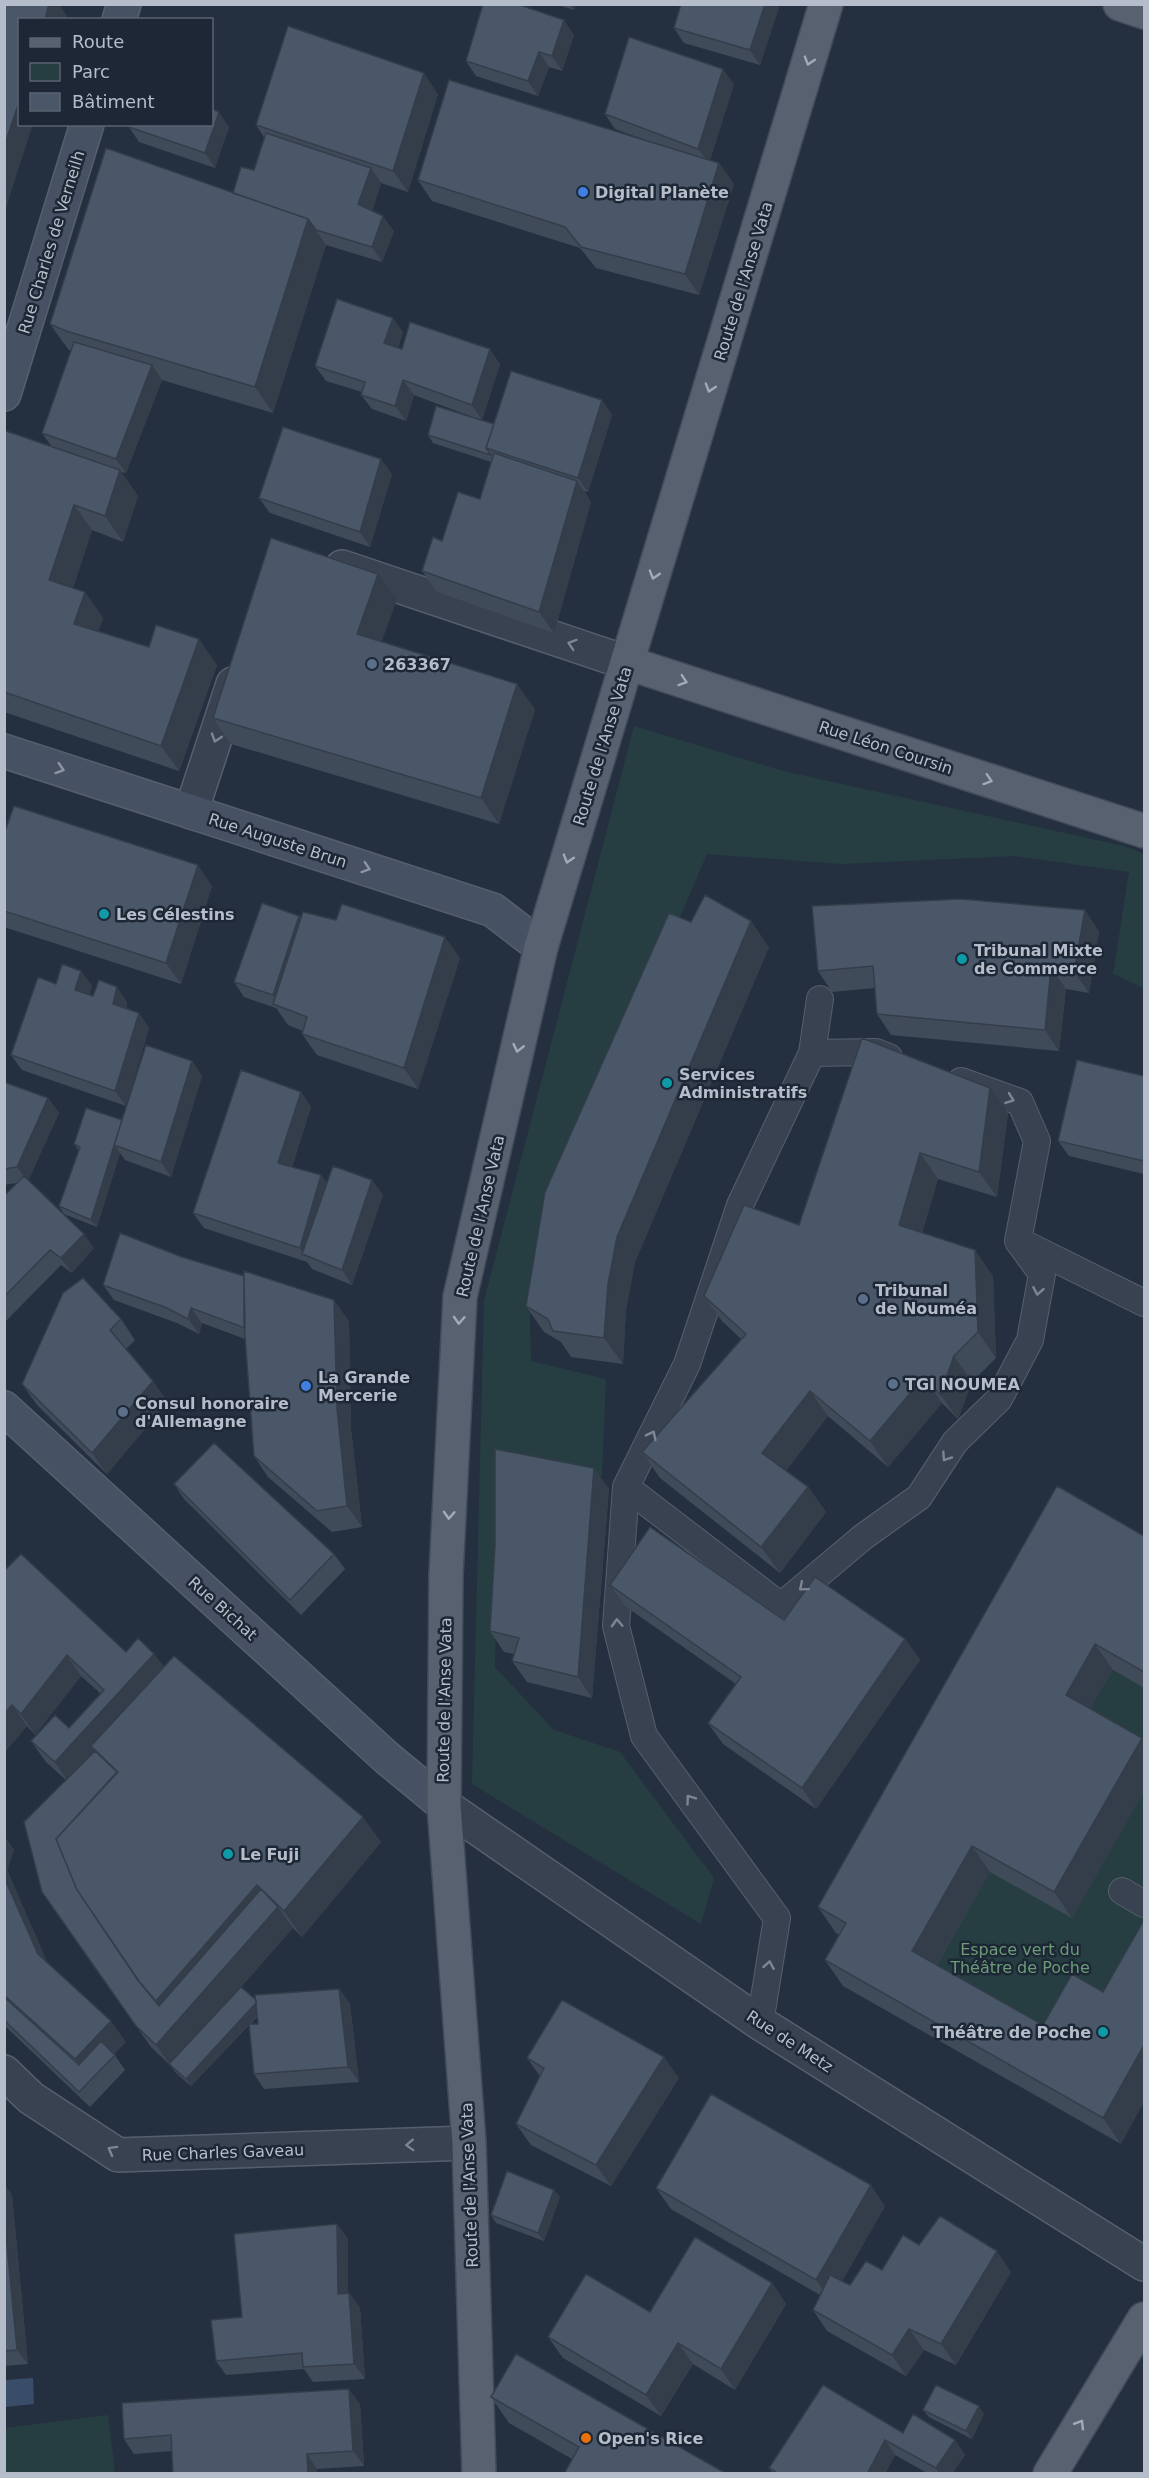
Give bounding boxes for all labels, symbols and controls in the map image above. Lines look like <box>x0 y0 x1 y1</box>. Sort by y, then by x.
legend <box>18 18 213 126</box>
text: Route <box>72 31 124 52</box>
one-way arrow <box>804 55 816 65</box>
text: Parc <box>72 61 110 82</box>
text: Bâtiment <box>72 91 155 112</box>
street label: Rue Charles de Verneilh <box>14 148 88 336</box>
place label: Digital Planète <box>595 183 729 202</box>
marker: Digital Planète <box>576 185 590 199</box>
street label: Route de l'Anse Vata <box>710 199 777 363</box>
one-way arrow <box>705 382 718 393</box>
one-way arrow <box>649 569 661 580</box>
one-way arrow <box>567 639 578 651</box>
place label: 263367 <box>384 655 451 674</box>
marker: 263367 <box>365 657 379 671</box>
street label: Route de l'Anse Vata <box>569 664 636 828</box>
one-way arrow <box>677 673 688 686</box>
street label: Rue Léon Coursin <box>817 717 955 778</box>
one-way arrow <box>210 732 223 743</box>
one-way arrow <box>54 762 65 774</box>
one-way arrow <box>982 773 993 786</box>
street label: Rue Auguste Brun <box>206 809 349 872</box>
one-way arrow <box>563 853 575 864</box>
one-way arrow <box>360 861 371 873</box>
place label: Les Célestins <box>116 905 235 924</box>
marker: Les Célestins <box>97 907 111 921</box>
place label: Tribunal Mixte de Commerce <box>974 941 1103 978</box>
marker: Tribunal Mixte de Commerce <box>955 952 969 966</box>
one-way arrow <box>512 1042 525 1052</box>
place label: Services Administratifs <box>679 1065 807 1102</box>
marker: Services Administratifs <box>660 1076 674 1090</box>
one-way arrow <box>1004 1091 1015 1104</box>
street label: Route de l'Anse Vata <box>453 1133 508 1299</box>
place label: Tribunal de Nouméa <box>875 1281 977 1318</box>
one-way arrow <box>1033 1287 1045 1296</box>
marker: Tribunal de Nouméa <box>856 1292 870 1306</box>
one-way arrow <box>453 1315 466 1324</box>
place label: La Grande Mercerie <box>318 1368 410 1405</box>
place label: TGI NOUMEA <box>905 1375 1020 1394</box>
marker: TGI NOUMEA <box>886 1377 900 1391</box>
marker: La Grande Mercerie <box>299 1379 313 1393</box>
place label: Consul honoraire d'Allemagne <box>135 1394 289 1431</box>
marker: Consul honoraire d'Allemagne <box>116 1405 130 1419</box>
one-way arrow <box>645 1430 657 1441</box>
one-way arrow <box>941 1451 953 1461</box>
one-way arrow <box>442 1510 455 1519</box>
street label: Rue Bichat <box>184 1573 261 1644</box>
one-way arrow <box>799 1580 810 1591</box>
street label: Route de l'Anse Vata <box>434 1617 455 1783</box>
one-way arrow <box>611 1618 623 1627</box>
one-way arrow <box>686 1795 697 1806</box>
place label: Le Fuji <box>240 1845 299 1864</box>
marker: Le Fuji <box>221 1847 235 1861</box>
park label: Espace vert du Théâtre de Poche <box>949 1940 1090 1977</box>
one-way arrow <box>763 1960 775 1970</box>
street label: Rue de Metz <box>743 2007 836 2076</box>
place label: Théâtre de Poche <box>933 2023 1091 2042</box>
marker: Théâtre de Poche <box>1096 2025 1110 2039</box>
street label: Route de l'Anse Vata <box>457 2102 482 2268</box>
one-way arrow <box>406 2138 415 2151</box>
street label: Rue Charles Gaveau <box>142 2140 304 2165</box>
one-way arrow <box>108 2146 118 2157</box>
one-way arrow <box>1073 2420 1085 2430</box>
place label: Open's Rice <box>598 2429 704 2448</box>
marker: Open's Rice <box>579 2431 593 2445</box>

